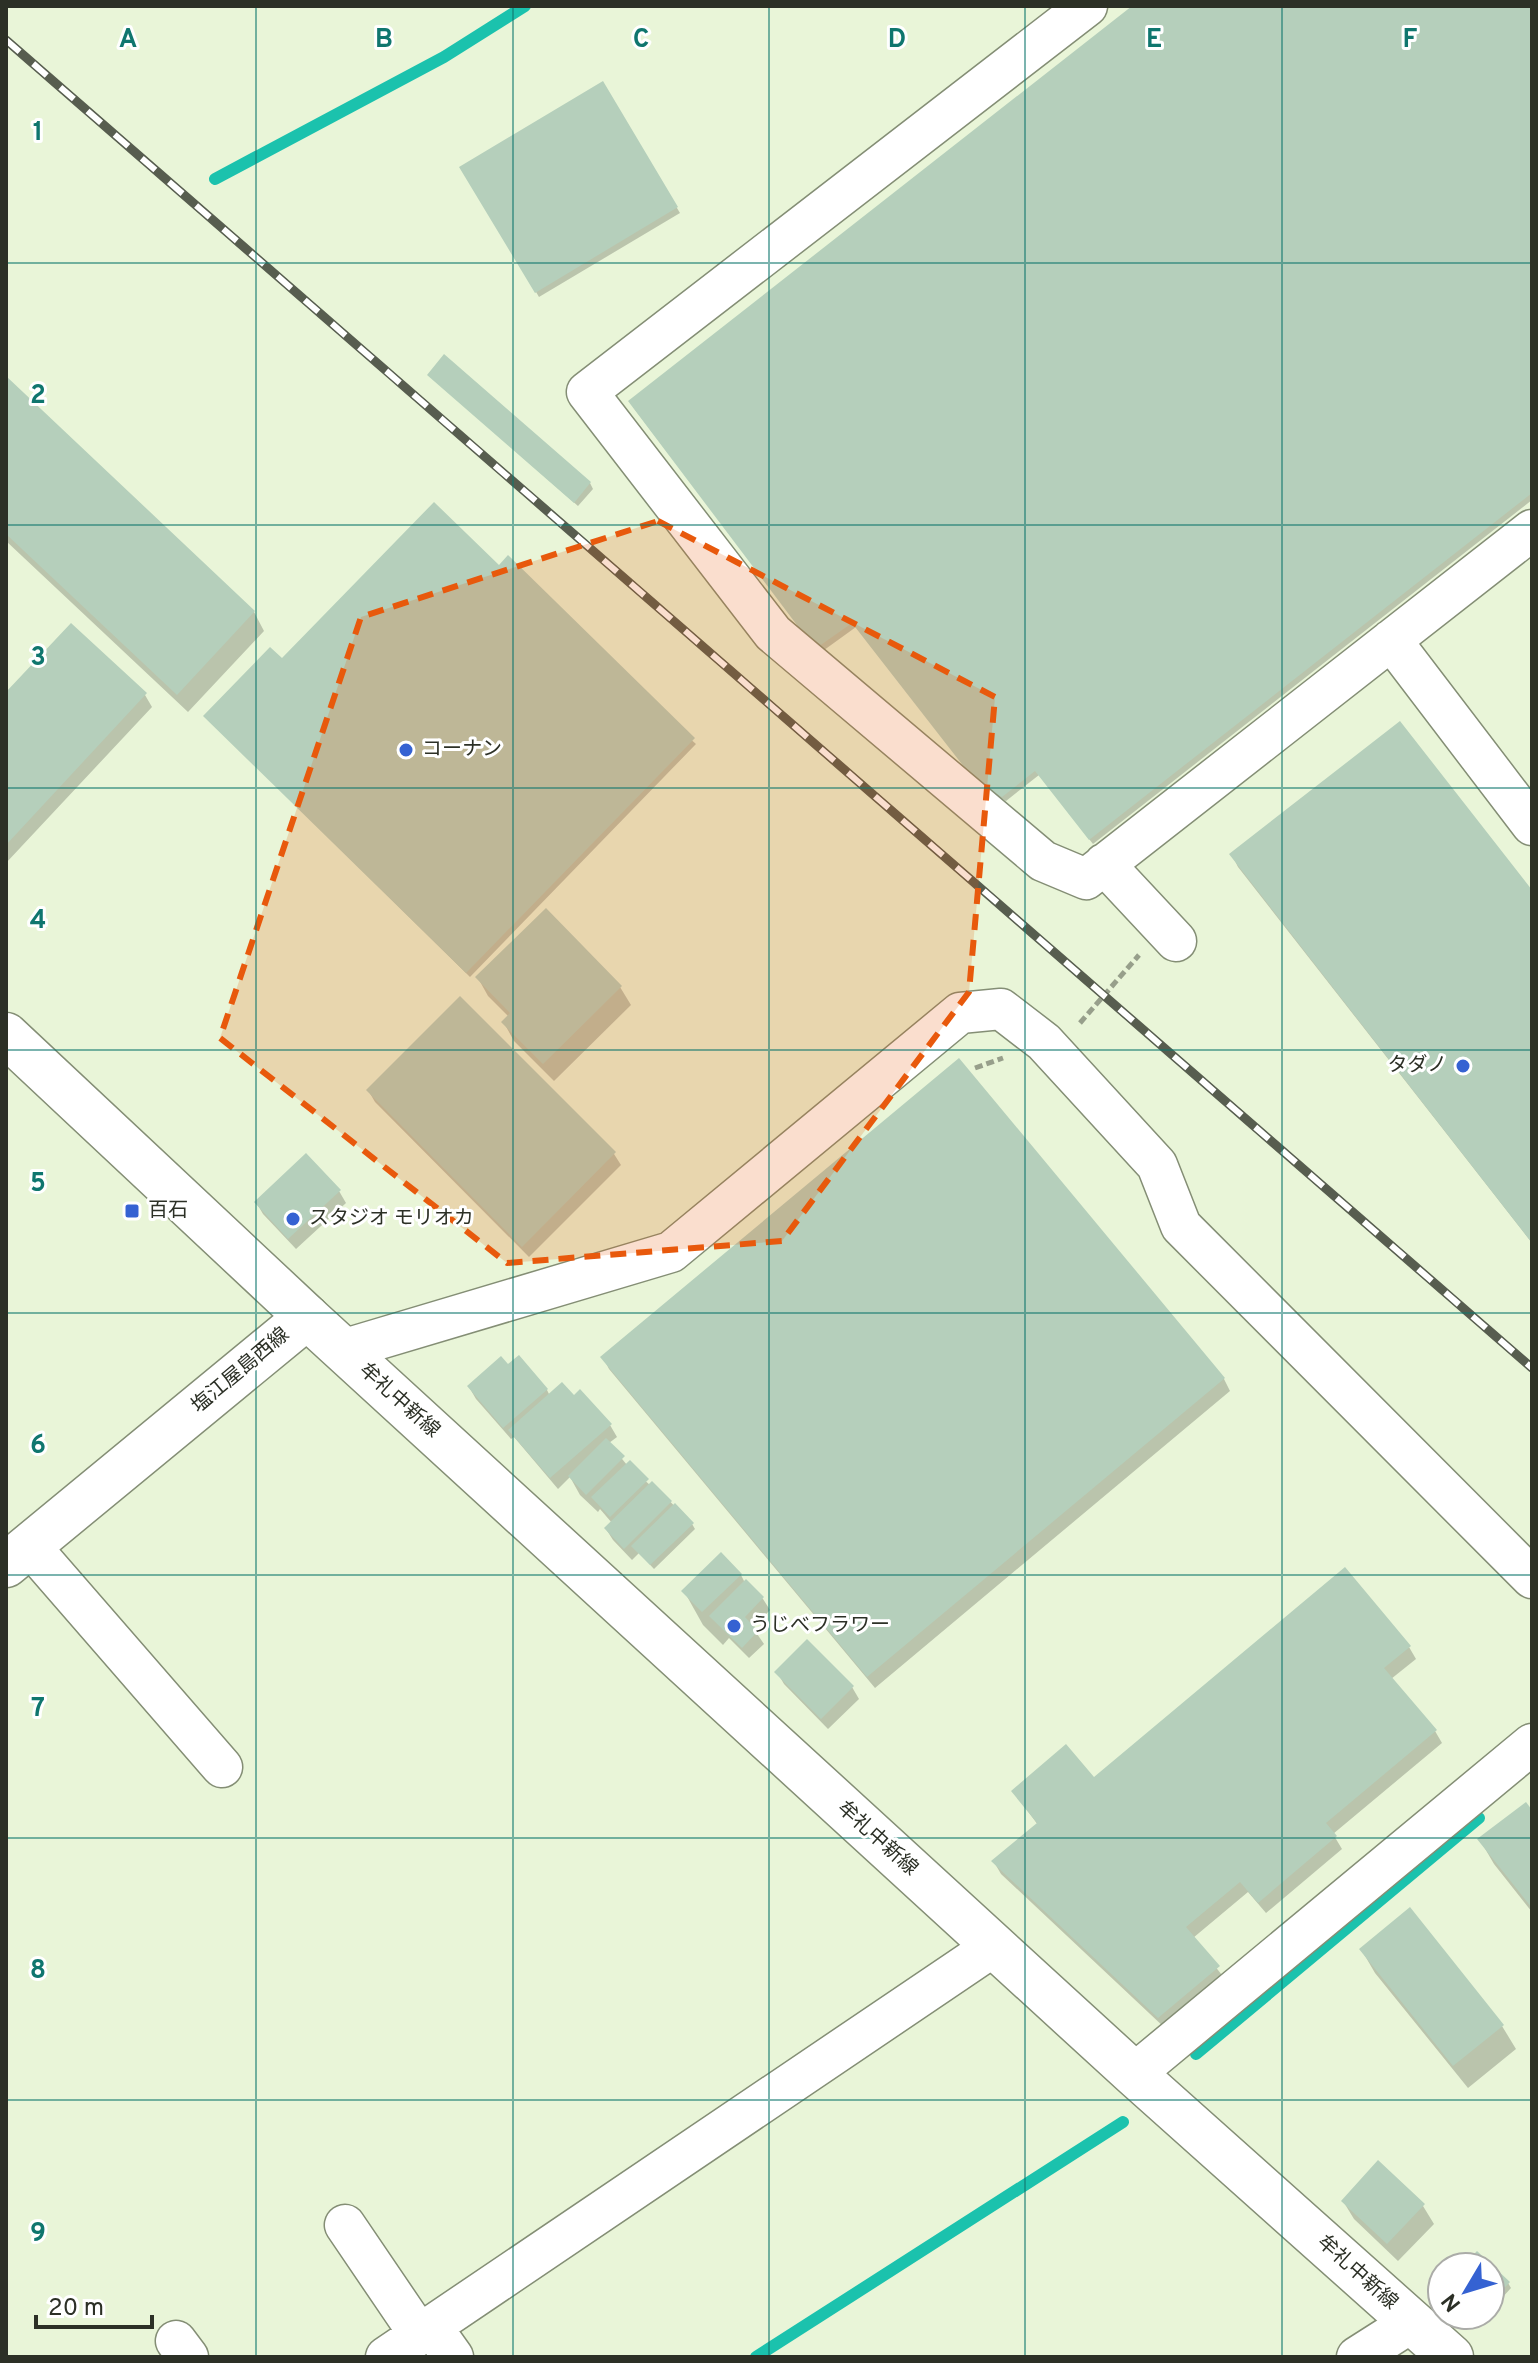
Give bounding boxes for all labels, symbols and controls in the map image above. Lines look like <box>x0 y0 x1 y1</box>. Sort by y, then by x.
text: A <box>119 24 137 57</box>
text: B <box>375 24 393 57</box>
text: C <box>633 24 649 57</box>
text: D <box>888 24 906 57</box>
text: E <box>1146 24 1162 57</box>
text: F <box>1403 24 1418 57</box>
text: 1 <box>33 117 43 150</box>
text: 2 <box>30 380 46 413</box>
text: 3 <box>30 642 46 675</box>
place label: コーナン <box>422 737 502 763</box>
marker: コーナン <box>397 741 415 759</box>
text: 4 <box>30 905 46 938</box>
place label: タダノ <box>1388 1053 1447 1079</box>
marker: タダノ <box>1454 1057 1472 1075</box>
text: 5 <box>30 1168 46 1201</box>
place label: 百石 <box>148 1198 188 1224</box>
marker: 百石 <box>123 1202 141 1220</box>
place label: スタジオ モリオカ <box>309 1206 474 1232</box>
marker: スタジオ モリオカ <box>284 1210 302 1228</box>
street label: 塩江屋島西線 <box>187 1322 295 1420</box>
street label: 牟礼中新線 <box>353 1358 445 1444</box>
text: 6 <box>30 1430 46 1463</box>
place label: うじべフラワー <box>750 1613 890 1639</box>
marker: うじべフラワー <box>725 1617 743 1635</box>
text: 7 <box>31 1693 45 1726</box>
street label: 牟礼中新線 <box>831 1796 923 1882</box>
text: 8 <box>30 1955 46 1988</box>
text: 9 <box>30 2218 46 2251</box>
street label: 牟礼中新線 <box>1311 2230 1403 2316</box>
north arrow <box>1426 2251 1506 2331</box>
scale bar <box>36 2279 152 2329</box>
text: N <box>1437 2287 1468 2316</box>
text: 20 m <box>48 2294 104 2324</box>

